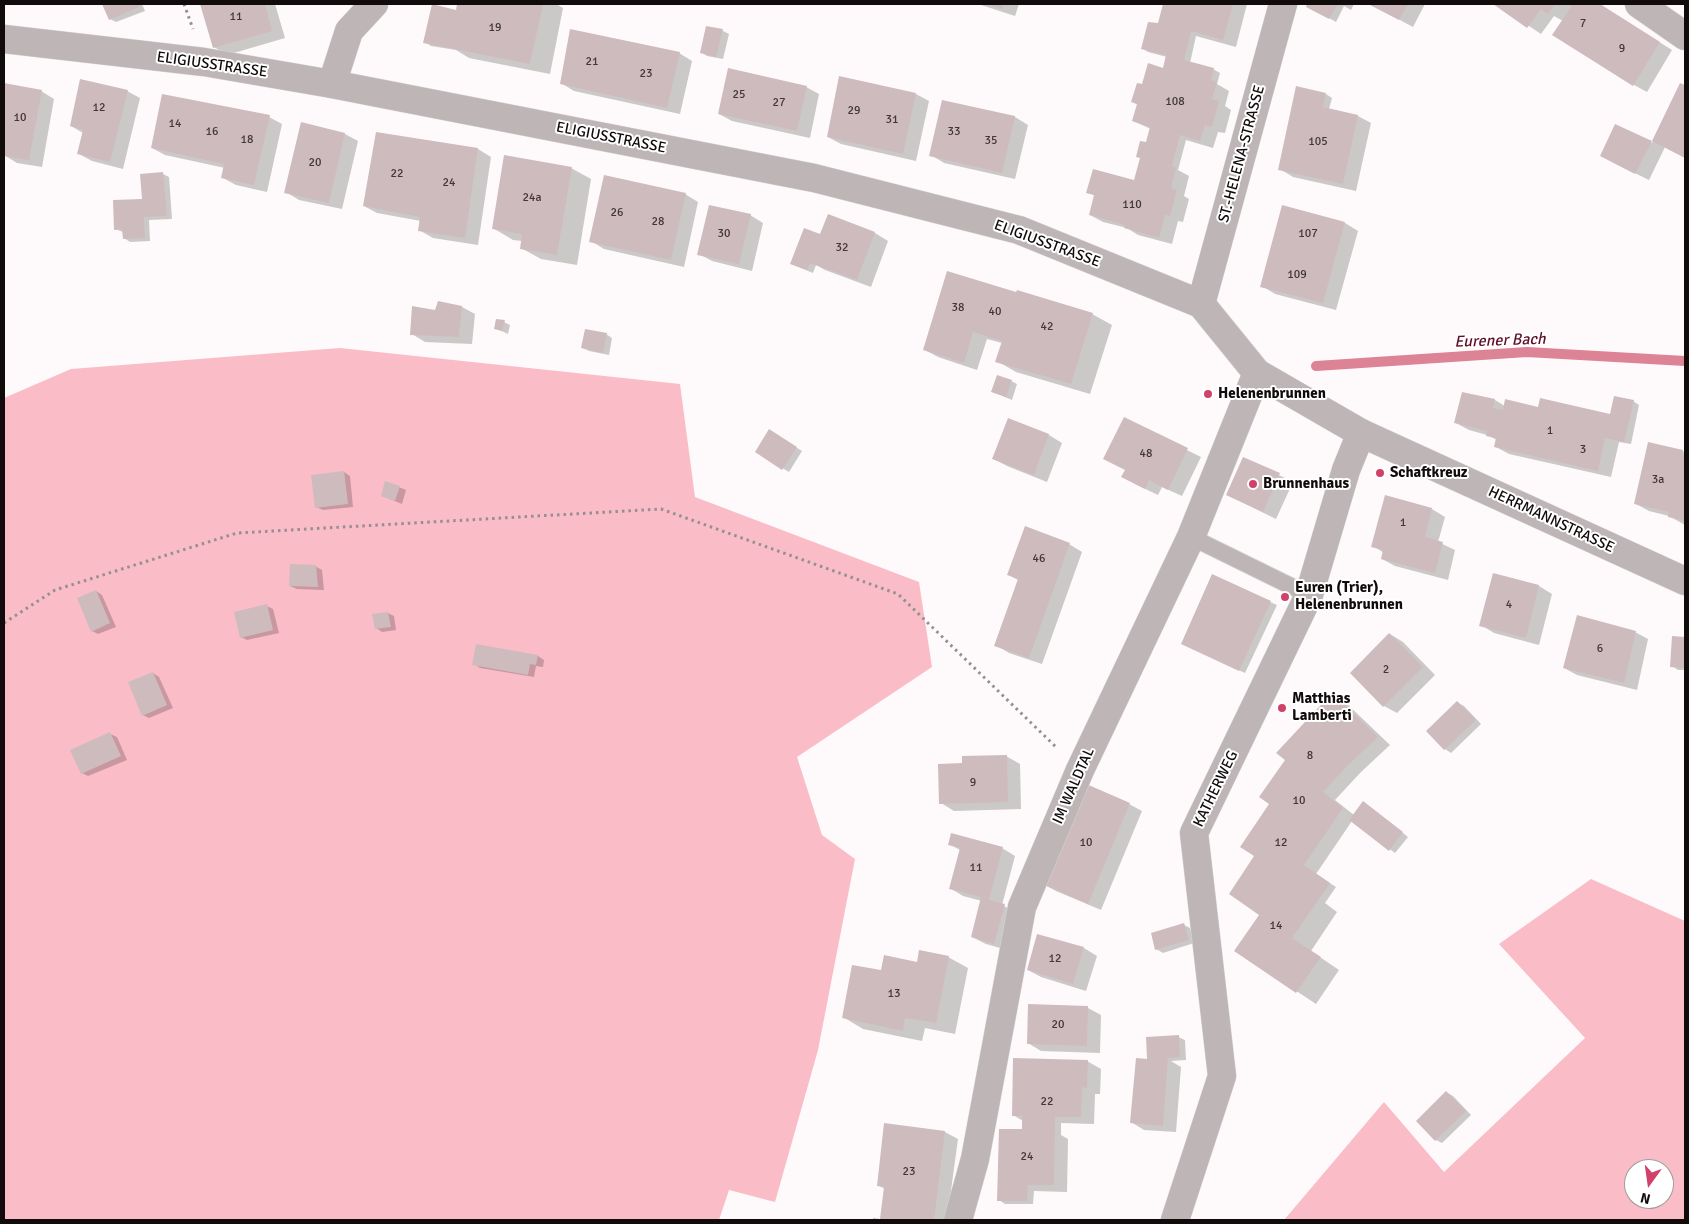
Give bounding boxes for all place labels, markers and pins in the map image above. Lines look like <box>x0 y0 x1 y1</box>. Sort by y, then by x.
place label: Helenenbrunnen <box>1218 385 1326 403</box>
marker: Helenenbrunnen <box>1202 388 1214 400</box>
place label: Schaftkreuz <box>1390 464 1468 482</box>
marker: Schaftkreuz <box>1374 467 1386 479</box>
place label: Brunnenhaus <box>1263 475 1349 493</box>
marker: Brunnenhaus <box>1247 478 1259 490</box>
place label: Euren (Trier), Helenenbrunnen <box>1295 579 1403 614</box>
marker: Euren (Trier), Helenenbrunnen <box>1279 591 1291 603</box>
place label: Matthias Lamberti <box>1292 690 1352 725</box>
marker: Matthias Lamberti <box>1276 702 1288 714</box>

